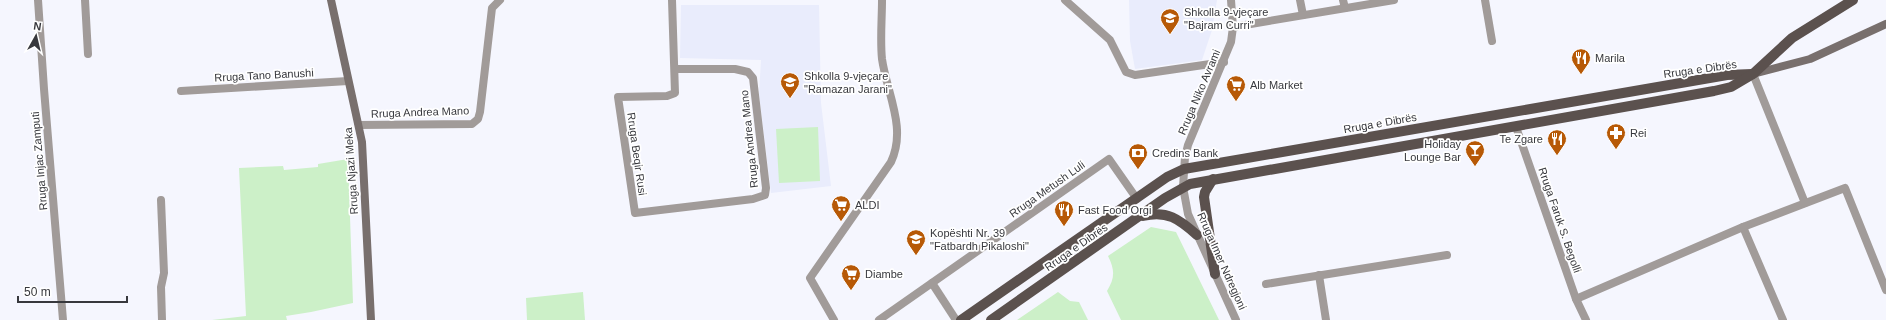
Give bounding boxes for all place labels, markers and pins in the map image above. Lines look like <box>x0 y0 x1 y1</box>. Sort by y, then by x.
place label: Shkolla 9-vjeçare "Bajram Curri" <box>1184 6 1268 31</box>
school or university icon: Shkolla 9-vjeçare "Bajram Curri" <box>1159 7 1181 35</box>
restaurant icon: Marila <box>1570 47 1592 75</box>
place label: Marila <box>1595 52 1626 64</box>
place label: Shkolla 9-vjeçare "Ramazan Jarani" <box>804 70 892 95</box>
school or university icon: Shkolla 9-vjeçare "Ramazan Jarani" <box>779 71 801 99</box>
supermarket icon: Alb Market <box>1225 74 1247 102</box>
place label: Alb Market <box>1250 79 1303 91</box>
pharmacy icon: Rei <box>1605 122 1627 150</box>
place label: Rei <box>1630 127 1647 139</box>
restaurant icon: Te Zgare <box>1546 128 1568 156</box>
place label: Te Zgare <box>1500 133 1543 145</box>
place label: Holiday Lounge Bar <box>1404 138 1461 163</box>
bar icon: Holiday Lounge Bar <box>1464 139 1486 167</box>
bank icon: Credins Bank <box>1127 142 1149 170</box>
place label: Credins Bank <box>1152 147 1219 159</box>
supermarket icon: ALDI <box>830 194 852 222</box>
place label: ALDI <box>855 199 879 211</box>
restaurant icon: Fast Food Orgi <box>1053 199 1075 227</box>
place label: Fast Food Orgi <box>1078 204 1151 216</box>
place label: Kopështi Nr. 39 "Fatbardh Pikaloshi" <box>930 227 1029 252</box>
school or university icon: Kopështi Nr. 39 "Fatbardh Pikaloshi" <box>905 228 927 256</box>
supermarket icon: Diambe <box>840 263 862 291</box>
place label: Diambe <box>865 268 903 280</box>

